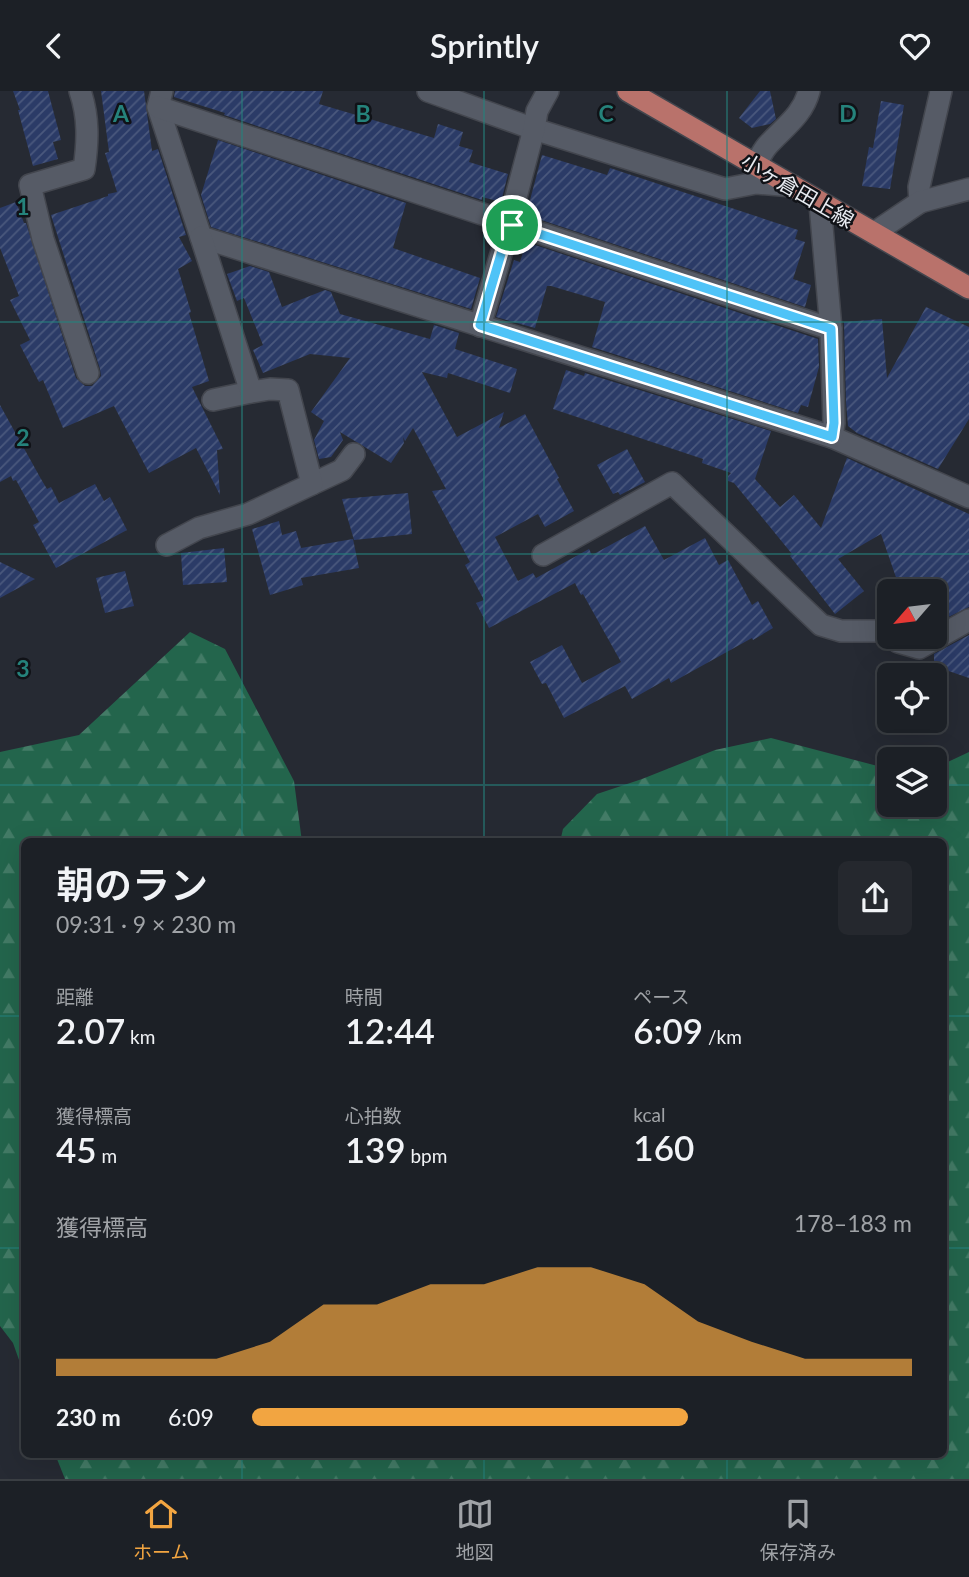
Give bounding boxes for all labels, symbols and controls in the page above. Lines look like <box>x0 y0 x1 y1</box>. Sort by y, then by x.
text: Sprintly <box>430 26 539 65</box>
icon: back <box>35 27 73 65</box>
icon: heart <box>896 27 934 65</box>
text: A <box>112 99 130 127</box>
text: B <box>355 99 371 127</box>
text: C <box>598 99 614 127</box>
text: D <box>839 99 857 127</box>
street label: 小ヶ倉田上線 <box>737 148 859 232</box>
text: 1 <box>16 192 30 220</box>
pin <box>482 195 542 255</box>
icon: arrive <box>493 206 531 244</box>
text: 2 <box>16 423 30 451</box>
north arrow <box>877 579 947 649</box>
map controls <box>877 579 947 817</box>
text: 3 <box>16 654 30 682</box>
button: locate <box>877 663 947 733</box>
button: layers <box>877 747 947 817</box>
text: 朝のラン <box>56 861 208 907</box>
button: share <box>838 861 912 935</box>
text: 09:31 · 9 × 230 m <box>56 910 236 938</box>
text: 距離 <box>56 985 94 1008</box>
text: 時間 <box>345 985 383 1008</box>
text: ペース <box>633 985 689 1008</box>
text: 2.07 <box>56 1009 125 1051</box>
text: 12:44 <box>345 1009 435 1051</box>
text: 6:09 <box>633 1009 703 1051</box>
text: km <box>125 1025 155 1048</box>
text: /km <box>703 1025 742 1048</box>
text: kcal <box>633 1103 665 1126</box>
text: 獲得標高 <box>56 1104 132 1127</box>
text: 心拍数 <box>345 1104 402 1127</box>
text: 160 <box>633 1126 694 1168</box>
text: 45 <box>56 1128 97 1170</box>
text: 139 <box>345 1128 406 1170</box>
text: m <box>97 1144 117 1167</box>
text: bpm <box>406 1144 447 1167</box>
text: 178–183 m <box>794 1209 912 1237</box>
text: 獲得標高 <box>56 1213 148 1241</box>
text: 230 m <box>56 1403 121 1431</box>
text: 6:09 <box>168 1403 214 1431</box>
tab: ホーム <box>133 1495 190 1564</box>
tab: 地図 <box>456 1495 494 1564</box>
tab: 保存済み <box>760 1495 836 1564</box>

